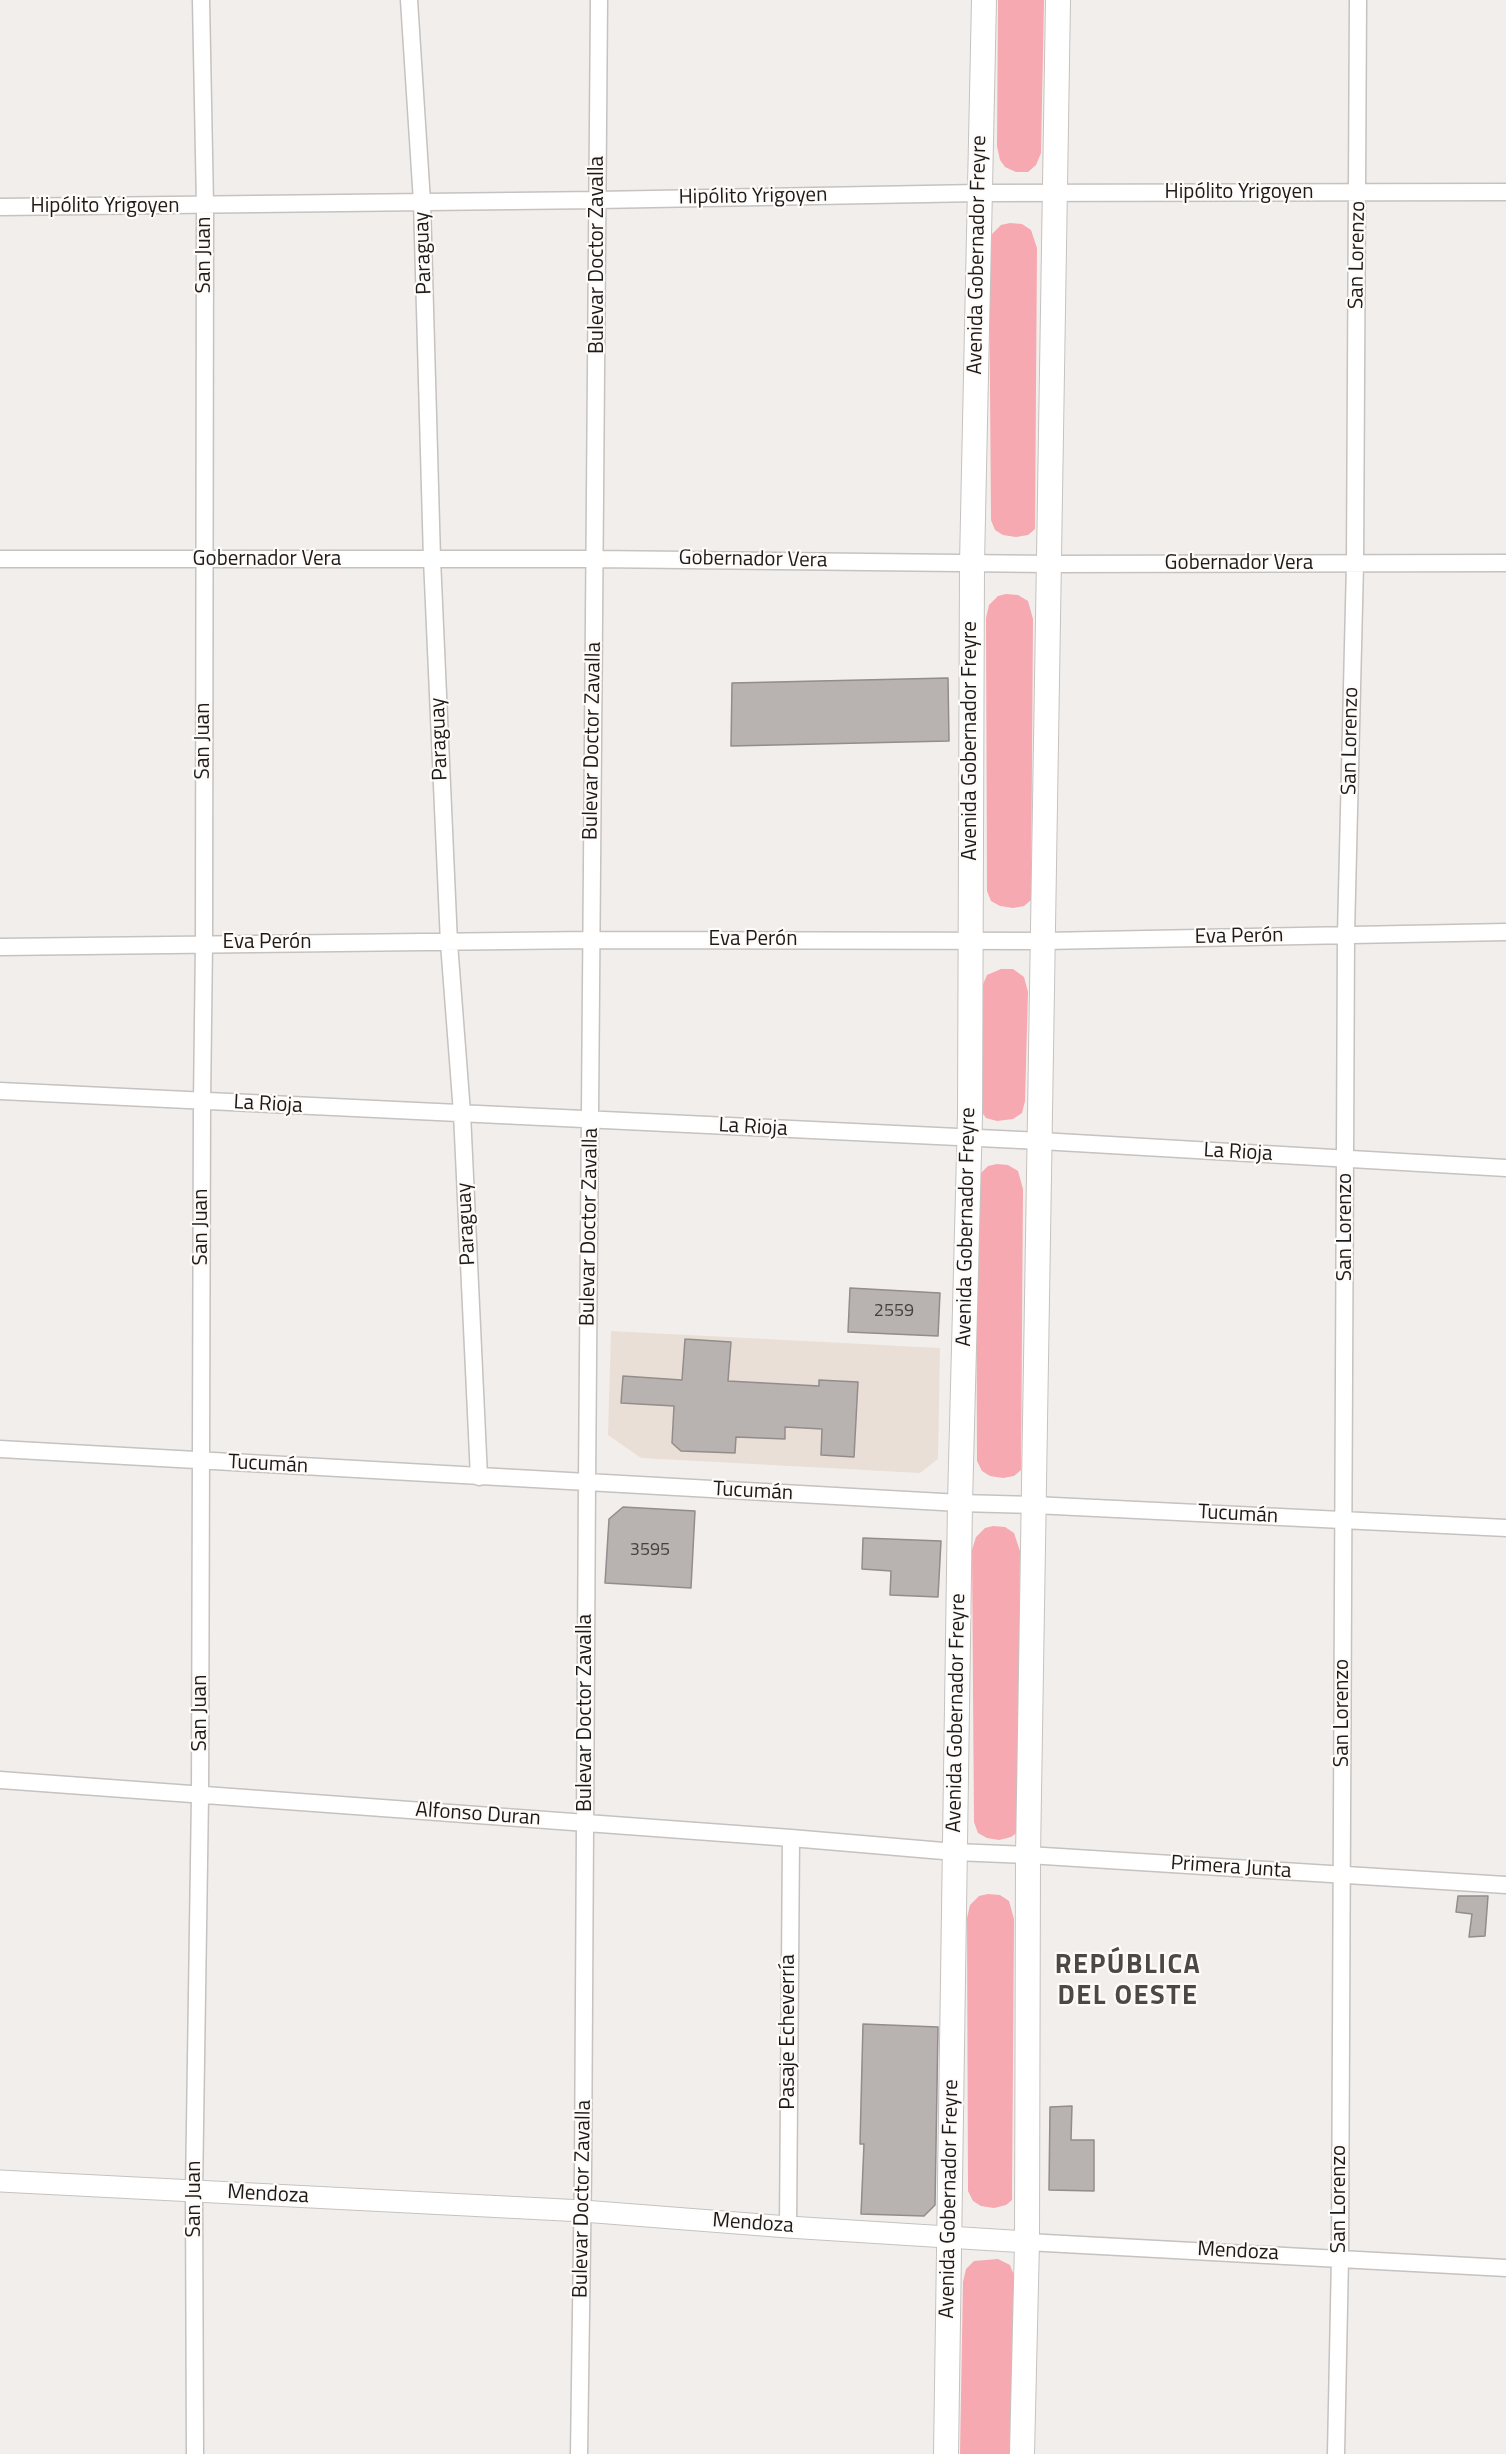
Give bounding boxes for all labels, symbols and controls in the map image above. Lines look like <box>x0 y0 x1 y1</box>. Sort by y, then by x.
street label: Avenida Gobernador Freyre <box>963 135 993 375</box>
street label: Bulevar Doctor Zavalla <box>585 156 611 354</box>
street label: Hipólito Yrigoyen <box>1165 180 1313 206</box>
street label: Hipólito Yrigoyen <box>678 183 828 211</box>
street label: Hipólito Yrigoyen <box>31 194 179 220</box>
street label: San Lorenzo <box>1344 201 1372 309</box>
street label: Paraguay <box>410 211 438 295</box>
street label: San Juan <box>192 217 218 293</box>
street label: Gobernador Vera <box>678 546 828 574</box>
street label: Gobernador Vera <box>193 547 341 573</box>
street label: Gobernador Vera <box>1165 551 1313 577</box>
street label: Avenida Gobernador Freyre <box>958 621 984 861</box>
street label: Bulevar Doctor Zavalla <box>579 642 607 840</box>
street label: San Lorenzo <box>1337 687 1365 795</box>
street label: Paraguay <box>426 697 454 781</box>
street label: San Juan <box>191 703 217 779</box>
street label: Eva Perón <box>1194 924 1284 950</box>
street label: Eva Perón <box>709 927 797 953</box>
street label: Eva Perón <box>223 930 311 956</box>
street label: La Rioja <box>233 1091 303 1119</box>
street label: Avenida Gobernador Freyre <box>952 1107 982 1347</box>
street label: La Rioja <box>718 1114 788 1142</box>
street label: Bulevar Doctor Zavalla <box>576 1128 604 1326</box>
street label: La Rioja <box>1203 1139 1273 1167</box>
street label: San Lorenzo <box>1333 1173 1359 1281</box>
street label: Paraguay <box>452 1182 482 1266</box>
street label: San Juan <box>189 1189 215 1265</box>
house number: 2559 <box>874 1301 914 1323</box>
street label: Tucumán <box>227 1450 309 1480</box>
street label: Tucumán <box>712 1477 794 1507</box>
street label: Tucumán <box>1197 1500 1279 1530</box>
house number: 3595 <box>630 1540 670 1562</box>
street label: Avenida Gobernador Freyre <box>942 1593 972 1833</box>
street label: Bulevar Doctor Zavalla <box>573 1614 599 1812</box>
street label: San Lorenzo <box>1330 1659 1356 1767</box>
street label: San Juan <box>188 1675 214 1751</box>
street label: Alfonso Duran <box>414 1798 542 1832</box>
street label: Primera Junta <box>1170 1851 1292 1885</box>
district label: REPÚBLICA DEL OESTE <box>1055 1950 1201 2013</box>
street label: Pasaje Echeverría <box>776 1954 802 2110</box>
street label: Avenida Gobernador Freyre <box>935 2079 965 2319</box>
street label: Bulevar Doctor Zavalla <box>569 2100 597 2298</box>
street label: San Lorenzo <box>1327 2145 1353 2253</box>
street label: San Juan <box>182 2161 208 2237</box>
street label: Mendoza <box>227 2180 309 2210</box>
street label: Mendoza <box>711 2209 795 2239</box>
street label: Mendoza <box>1197 2237 1279 2267</box>

